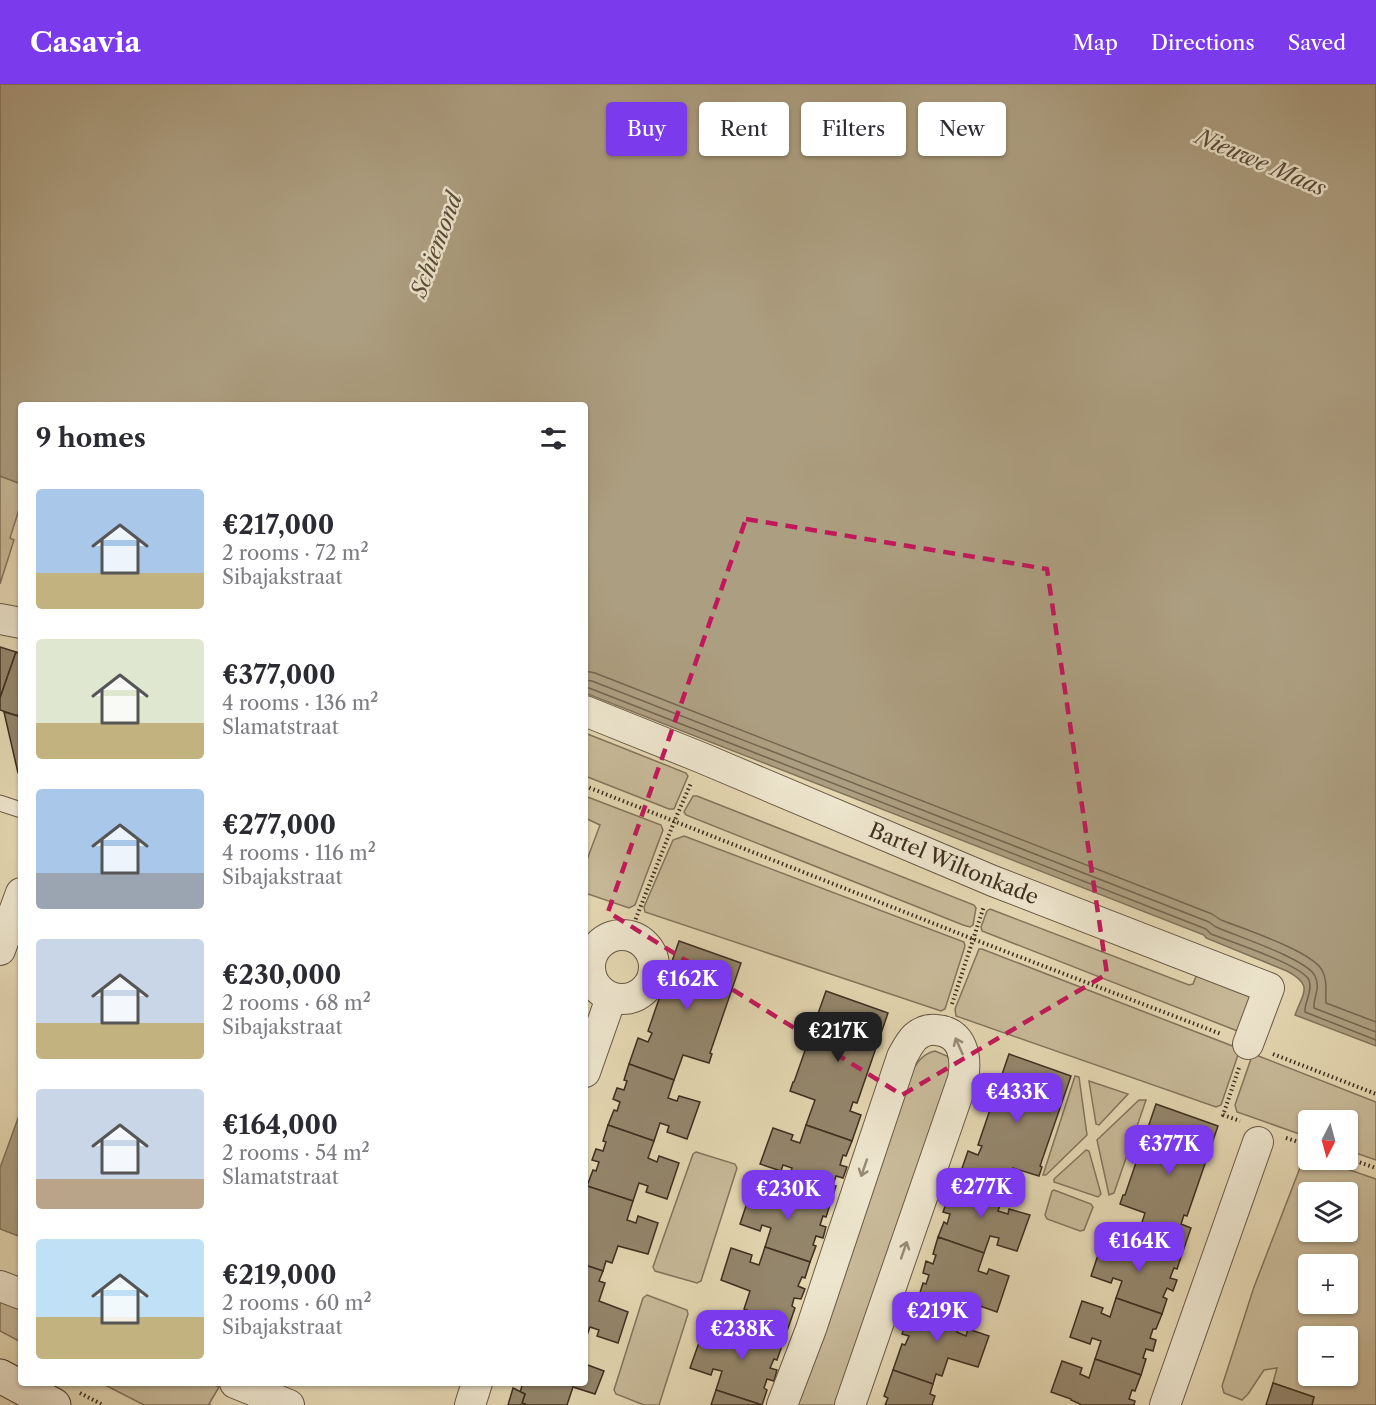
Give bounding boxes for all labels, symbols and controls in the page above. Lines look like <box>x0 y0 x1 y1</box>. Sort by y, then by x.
text: Casavia <box>30 25 141 59</box>
text: Map <box>1073 30 1118 55</box>
text: Directions <box>1151 30 1255 55</box>
text: Saved <box>1288 30 1346 55</box>
chip: Buy <box>606 102 687 156</box>
chip: Rent <box>699 102 789 156</box>
chip: Filters <box>801 102 906 156</box>
chip: New <box>918 102 1006 156</box>
water label: Nieuwe Maas <box>1190 122 1330 202</box>
water label: Schiemond <box>404 187 468 303</box>
text: 9 homes <box>36 422 146 454</box>
icon: filters <box>537 422 570 455</box>
text: €217,000 <box>222 509 334 541</box>
icon: home <box>84 513 156 585</box>
text: 2 rooms · 72 m² <box>222 541 369 565</box>
text: Sibajakstraat <box>222 565 343 589</box>
text: €377,000 <box>222 659 335 691</box>
icon: home <box>84 663 156 735</box>
text: 4 rooms · 136 m² <box>222 691 378 715</box>
text: Slamatstraat <box>222 715 339 739</box>
text: €277,000 <box>222 809 336 841</box>
icon: home <box>84 813 156 885</box>
street label: Bartel Wiltonkade <box>865 817 1042 909</box>
text: 4 rooms · 116 m² <box>222 841 376 865</box>
text: Sibajakstraat <box>222 865 343 889</box>
text: €230,000 <box>222 959 341 991</box>
pin: €162K <box>645 960 729 1011</box>
icon: home <box>84 963 156 1035</box>
text: €162K <box>656 967 718 991</box>
text: 2 rooms · 68 m² <box>222 991 371 1015</box>
pin: €217K <box>796 1012 880 1063</box>
text: Sibajakstraat <box>222 1015 343 1039</box>
text: €217K <box>808 1019 868 1043</box>
one-way arrow <box>953 1037 964 1055</box>
pin: €433K <box>975 1073 1059 1124</box>
text: €433K <box>985 1080 1049 1104</box>
text: €164,000 <box>222 1109 338 1141</box>
north arrow <box>1298 1110 1358 1170</box>
map controls <box>1298 1110 1358 1386</box>
icon: home <box>84 1113 156 1185</box>
pin: €377K <box>1127 1125 1211 1176</box>
text: €377K <box>1139 1132 1199 1156</box>
text: 2 rooms · 54 m² <box>222 1141 370 1165</box>
one-way arrow <box>858 1158 869 1177</box>
text: Slamatstraat <box>222 1165 339 1189</box>
pin: €277K <box>939 1168 1023 1219</box>
pin: €230K <box>746 1170 830 1221</box>
text: €277K <box>950 1175 1012 1199</box>
text: €230K <box>756 1177 820 1201</box>
button: layers <box>1298 1182 1358 1242</box>
pin: €164K <box>1097 1222 1181 1273</box>
text: €164K <box>1108 1229 1170 1253</box>
one-way arrow <box>899 1241 910 1260</box>
button: + <box>1298 1254 1358 1314</box>
text: €219,000 <box>222 1259 337 1291</box>
icon: home <box>84 1263 156 1335</box>
text: 2 rooms · 60 m² <box>222 1291 372 1315</box>
pin: €219K <box>895 1292 979 1343</box>
text: €219K <box>906 1299 968 1323</box>
pin: €238K <box>700 1310 784 1361</box>
text: Sibajakstraat <box>222 1315 343 1339</box>
text: €238K <box>710 1317 774 1341</box>
button: − <box>1298 1326 1358 1386</box>

